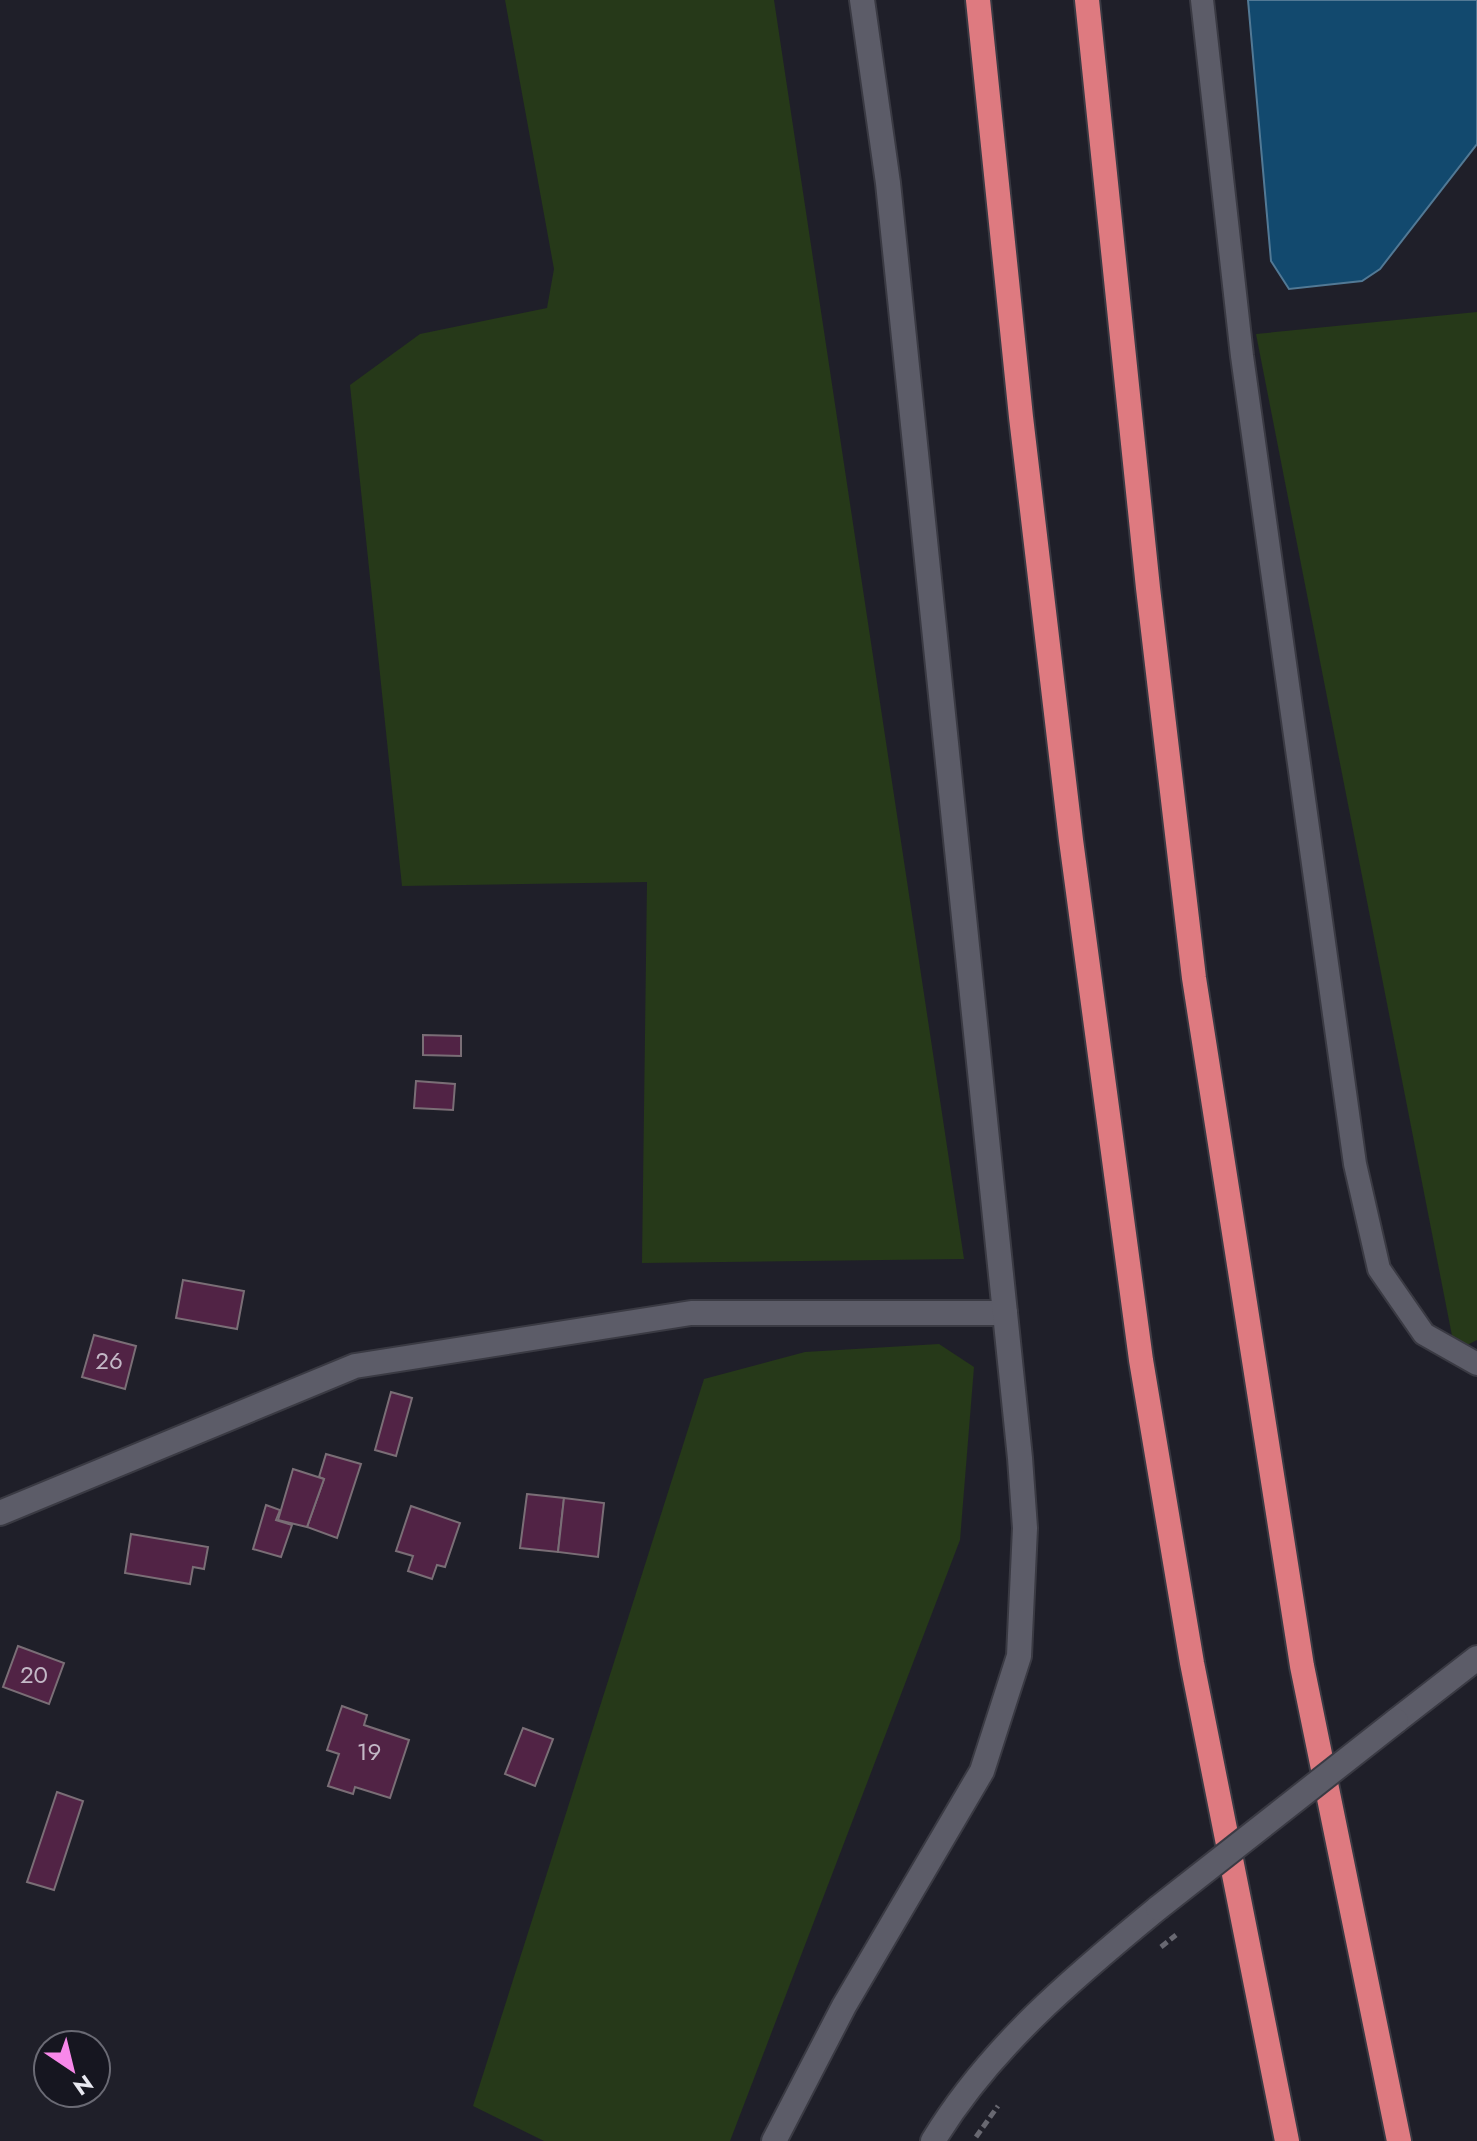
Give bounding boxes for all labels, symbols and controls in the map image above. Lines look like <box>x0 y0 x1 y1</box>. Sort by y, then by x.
house number: 26 <box>95 1343 123 1378</box>
house number: 20 <box>20 1657 48 1692</box>
house number: 19 <box>357 1734 381 1769</box>
north arrow <box>32 2029 112 2109</box>
text: N <box>67 2067 100 2103</box>

